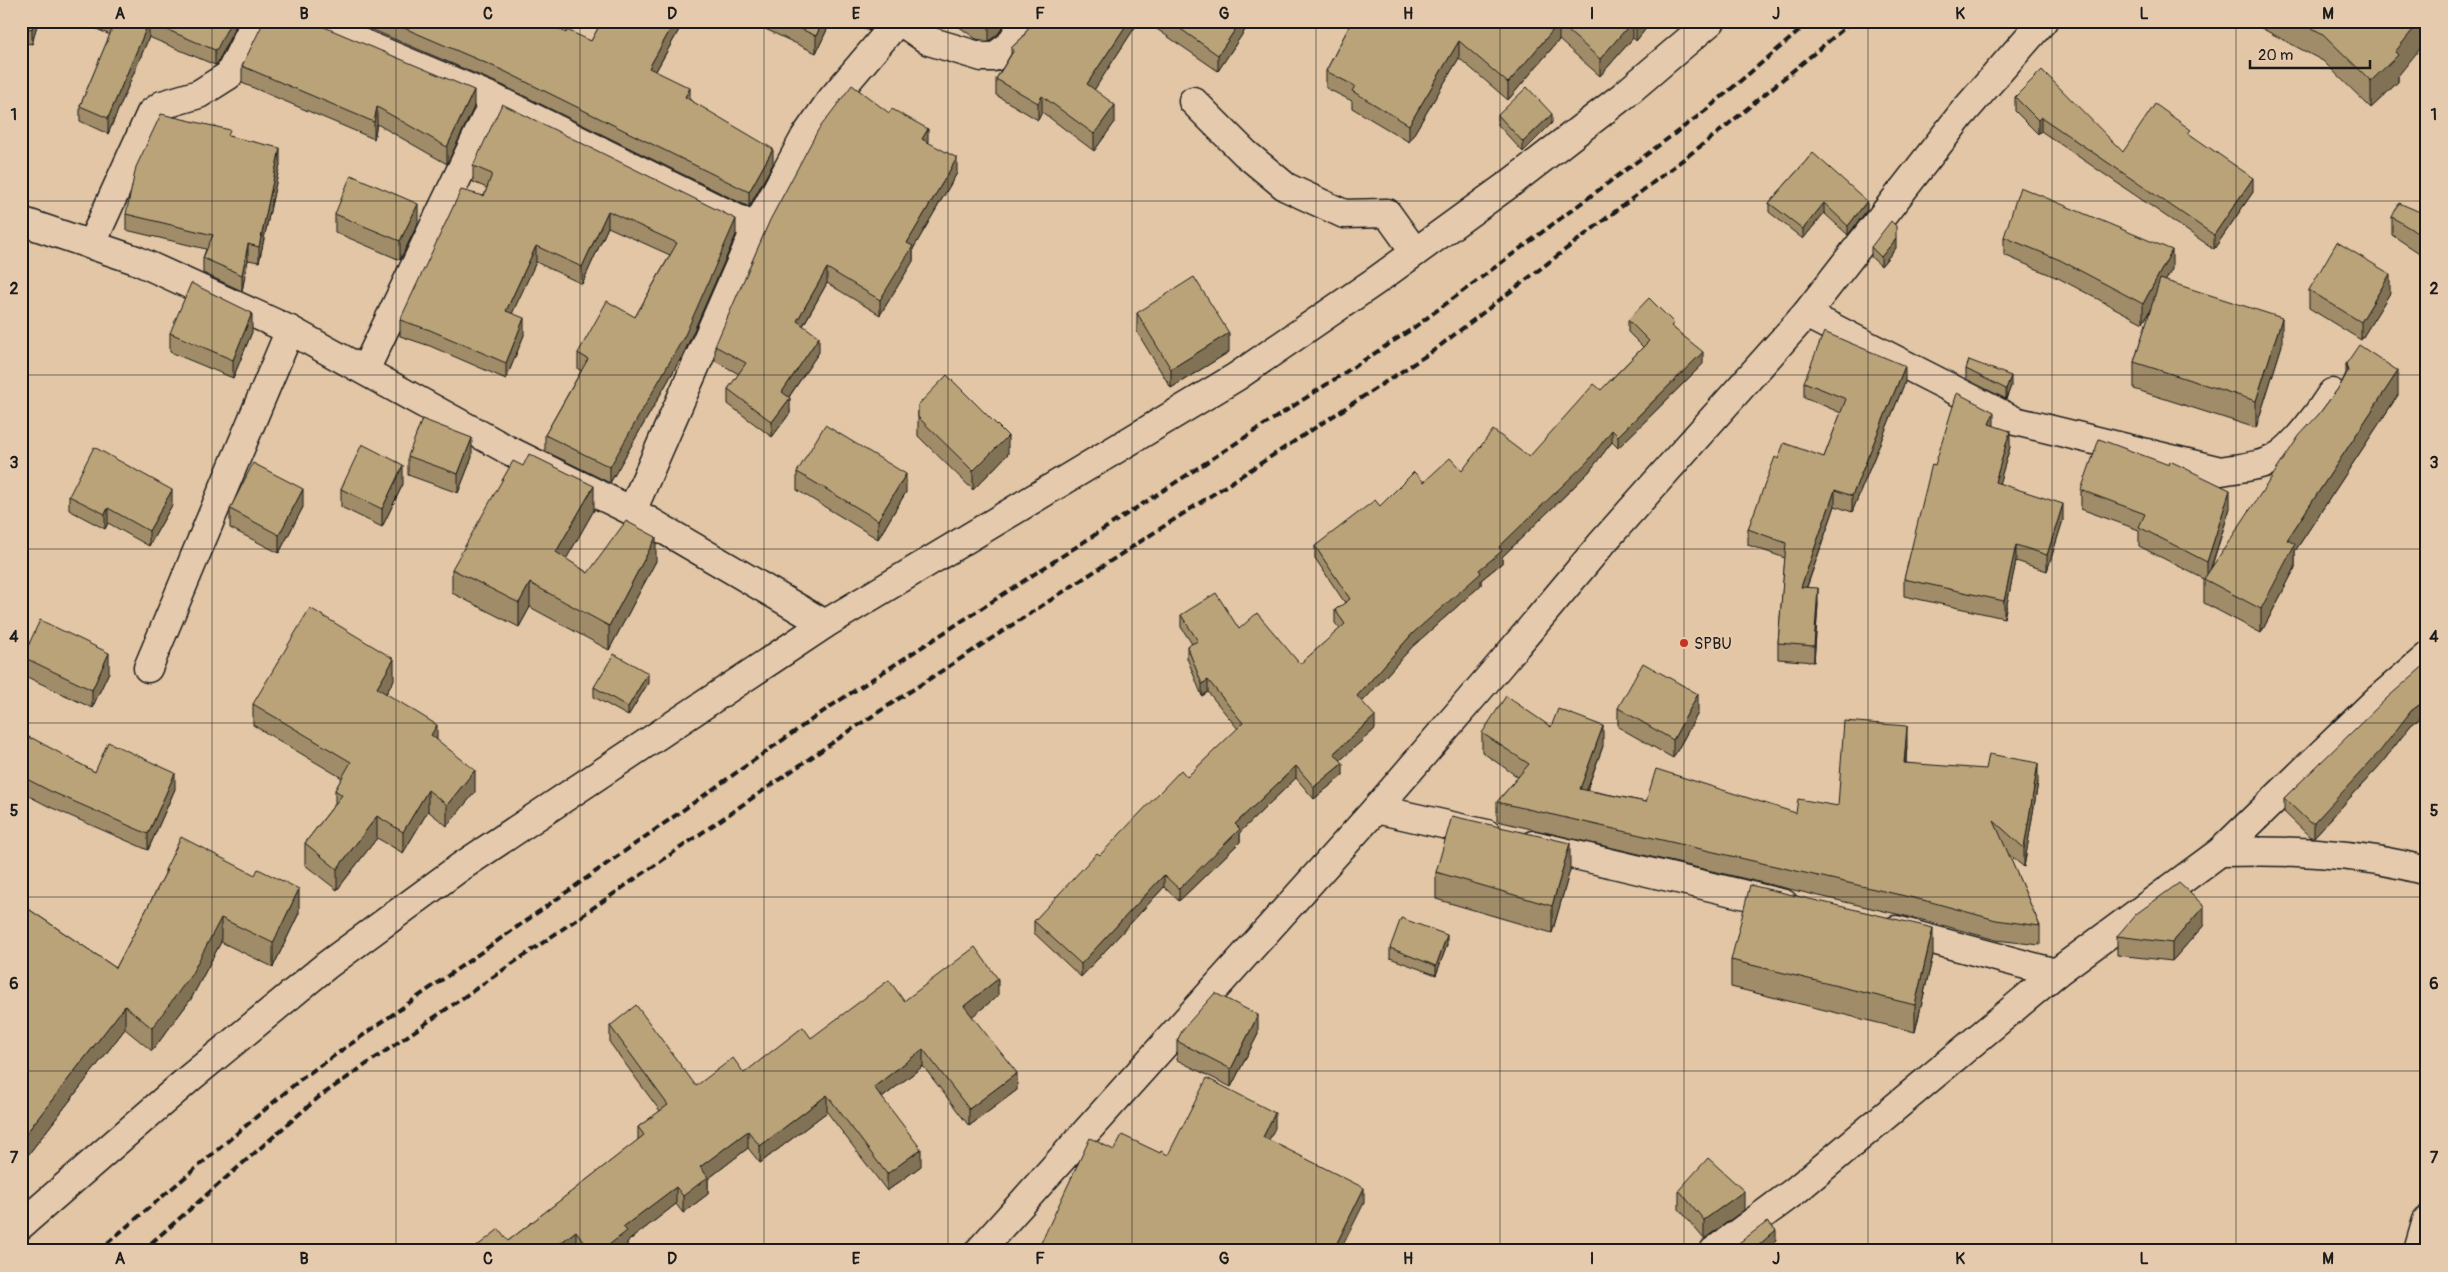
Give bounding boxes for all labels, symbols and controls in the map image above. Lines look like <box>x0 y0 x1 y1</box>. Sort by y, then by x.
text: A <box>115 4 126 24</box>
text: B <box>299 4 309 24</box>
text: C <box>483 4 493 24</box>
text: D <box>667 4 677 24</box>
text: E <box>852 4 861 24</box>
text: F <box>1035 4 1045 24</box>
text: G <box>1219 4 1230 24</box>
text: H <box>1403 4 1413 24</box>
text: I <box>1590 4 1594 24</box>
text: J <box>1772 4 1780 24</box>
text: K <box>1955 4 1965 24</box>
text: L <box>2139 4 2149 24</box>
text: M <box>2322 4 2334 24</box>
scale bar <box>2250 38 2370 70</box>
text: 20 m <box>2258 46 2293 65</box>
text: 1 <box>11 105 17 125</box>
text: 1 <box>2431 105 2437 125</box>
text: 2 <box>10 279 19 299</box>
text: 2 <box>2430 279 2439 299</box>
text: 3 <box>10 453 19 473</box>
text: 3 <box>2430 453 2439 473</box>
text: 4 <box>9 627 19 647</box>
text: 4 <box>2429 627 2439 647</box>
place label: SPBU <box>1694 634 1732 654</box>
marker: SPBU <box>1678 637 1690 649</box>
text: 5 <box>10 801 19 821</box>
text: 5 <box>2430 801 2439 821</box>
text: 6 <box>9 974 19 994</box>
text: 6 <box>2429 974 2439 994</box>
text: 7 <box>10 1148 19 1168</box>
text: 7 <box>2430 1148 2439 1168</box>
text: A <box>115 1249 126 1269</box>
text: B <box>299 1249 309 1269</box>
text: C <box>483 1249 493 1269</box>
text: D <box>667 1249 677 1269</box>
text: E <box>852 1249 861 1269</box>
text: F <box>1035 1249 1045 1269</box>
text: G <box>1219 1249 1230 1269</box>
text: H <box>1403 1249 1413 1269</box>
text: I <box>1590 1249 1594 1269</box>
text: J <box>1772 1249 1780 1269</box>
text: K <box>1955 1249 1965 1269</box>
text: L <box>2139 1249 2149 1269</box>
text: M <box>2322 1249 2334 1269</box>

